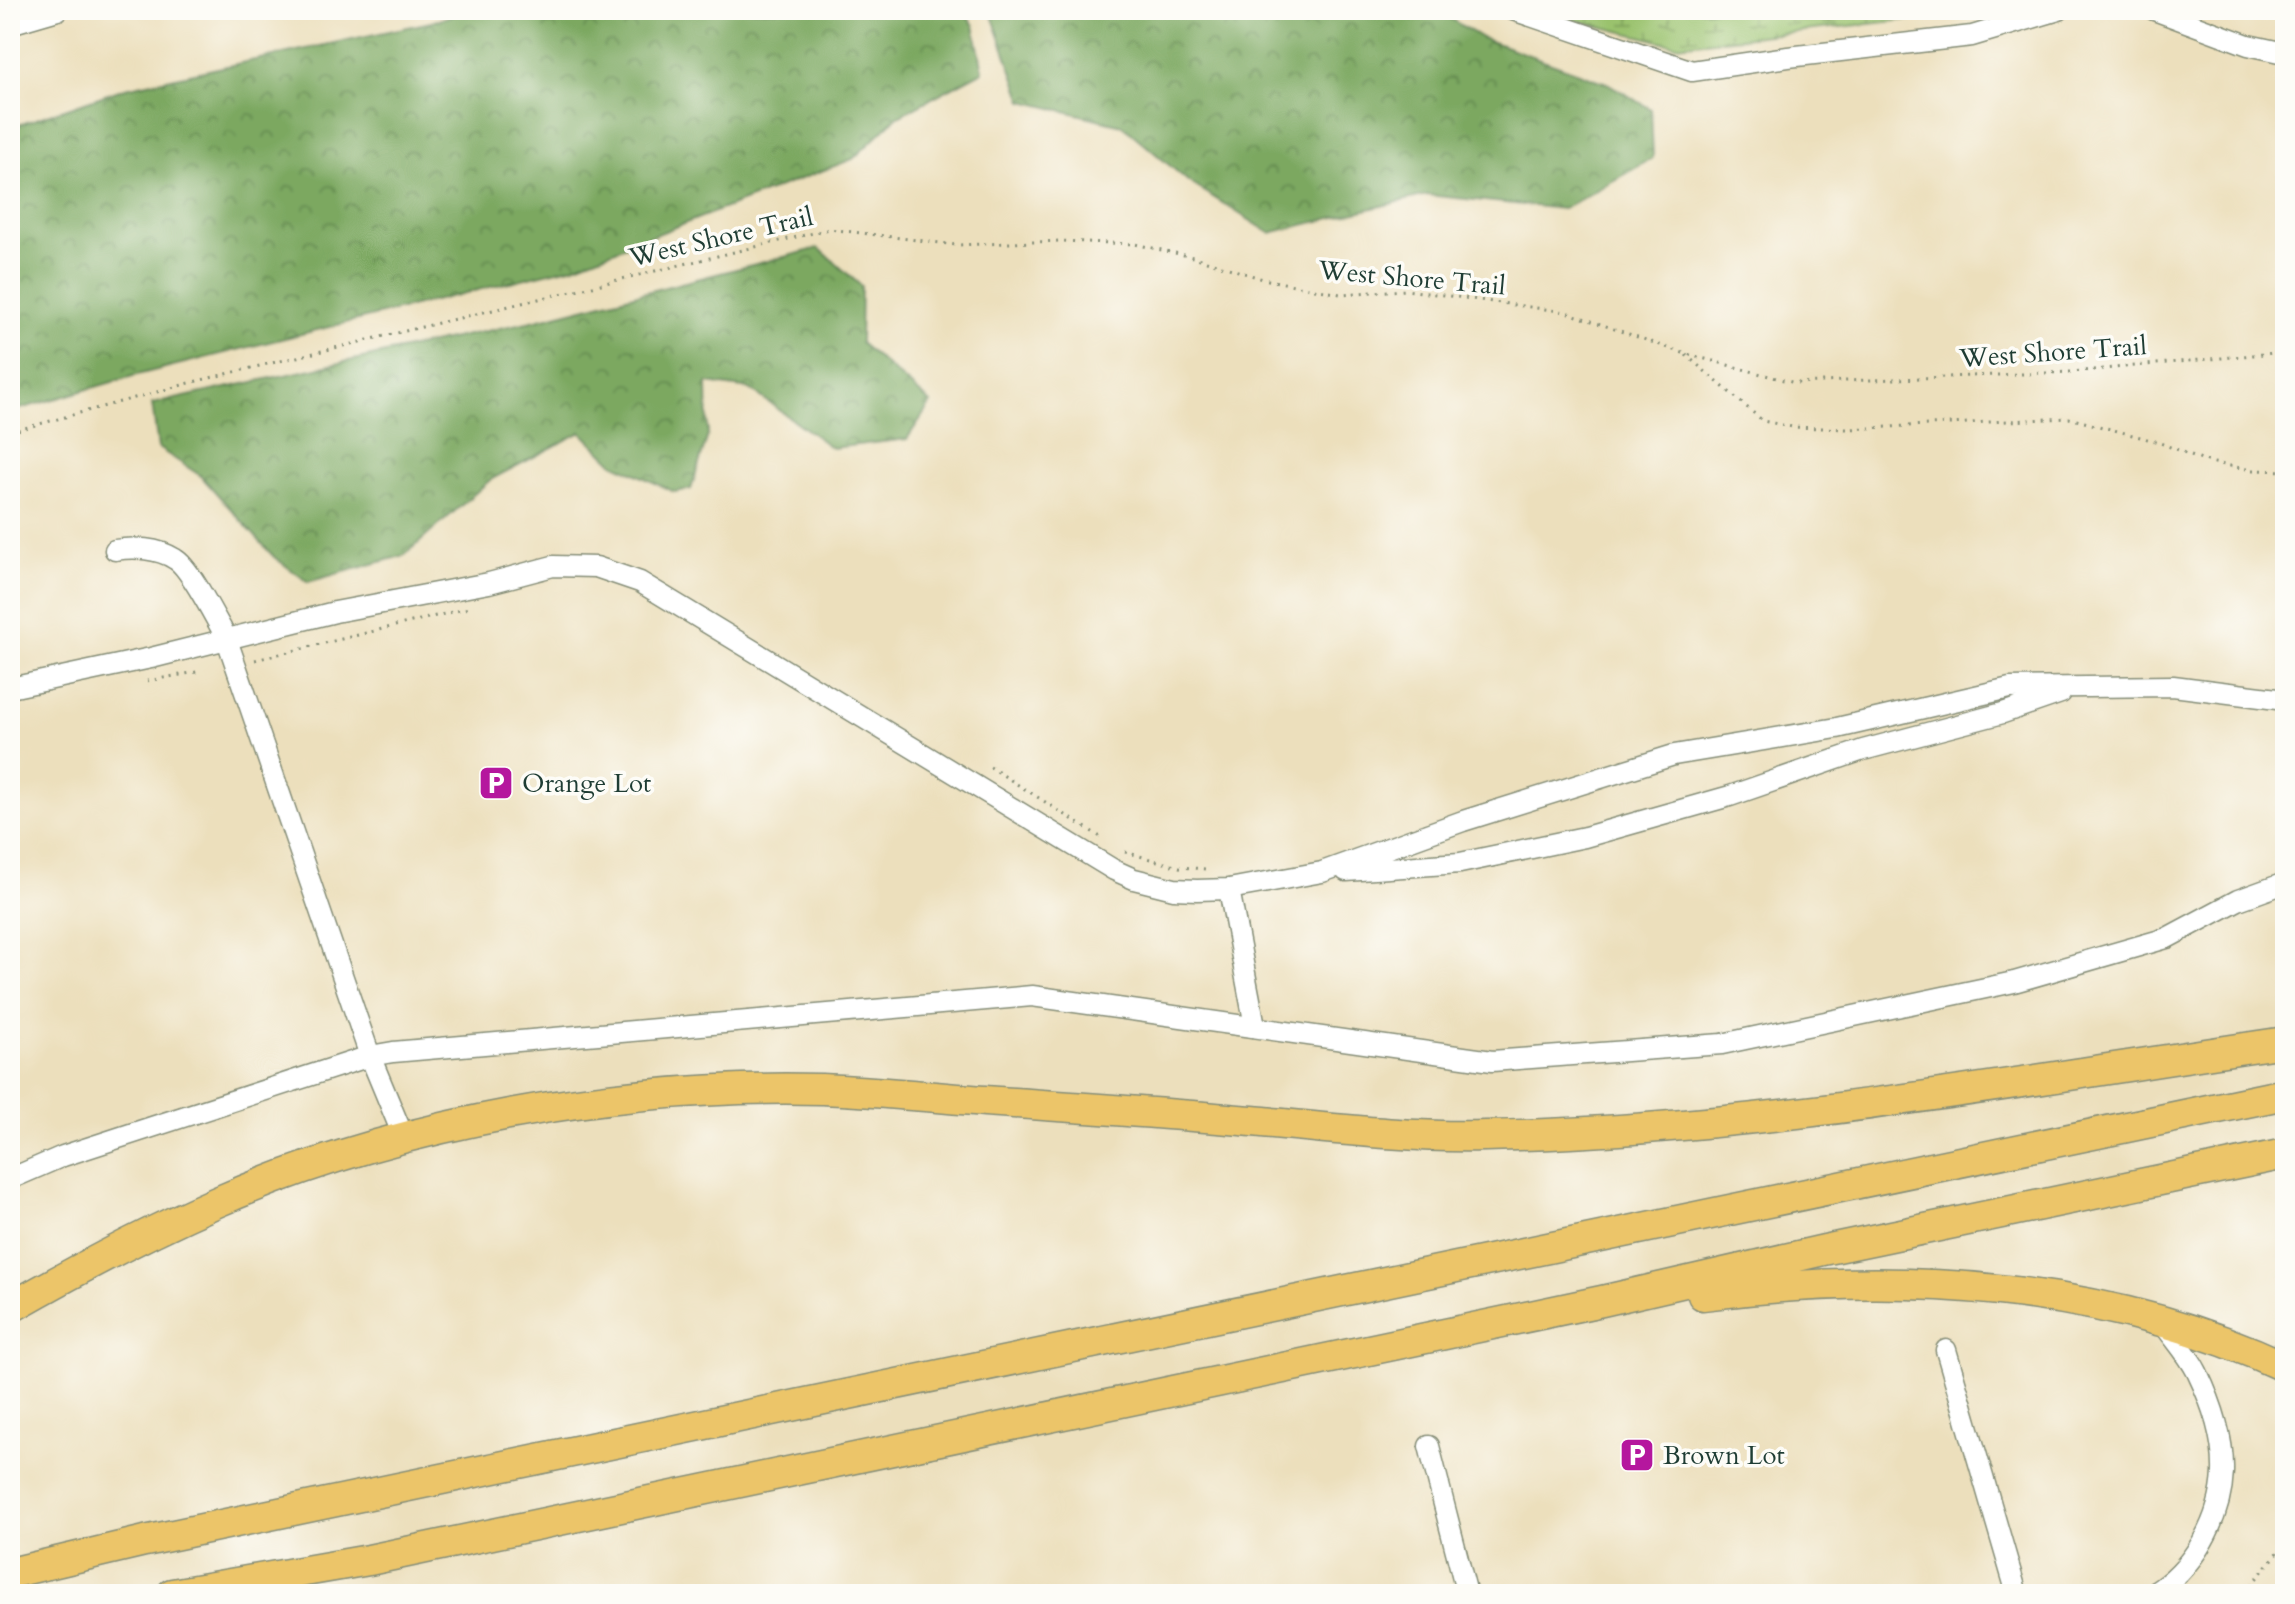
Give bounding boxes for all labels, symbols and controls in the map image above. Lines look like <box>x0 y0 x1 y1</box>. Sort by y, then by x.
street label: West Shore Trail <box>625 199 817 275</box>
street label: West Shore Trail <box>1316 252 1507 304</box>
street label: West Shore Trail <box>1957 328 2148 376</box>
parking icon: Orange Lot <box>477 764 515 802</box>
place label: Orange Lot <box>522 766 651 801</box>
parking icon: Brown Lot <box>1618 1436 1656 1474</box>
place label: Brown Lot <box>1663 1438 1785 1473</box>

